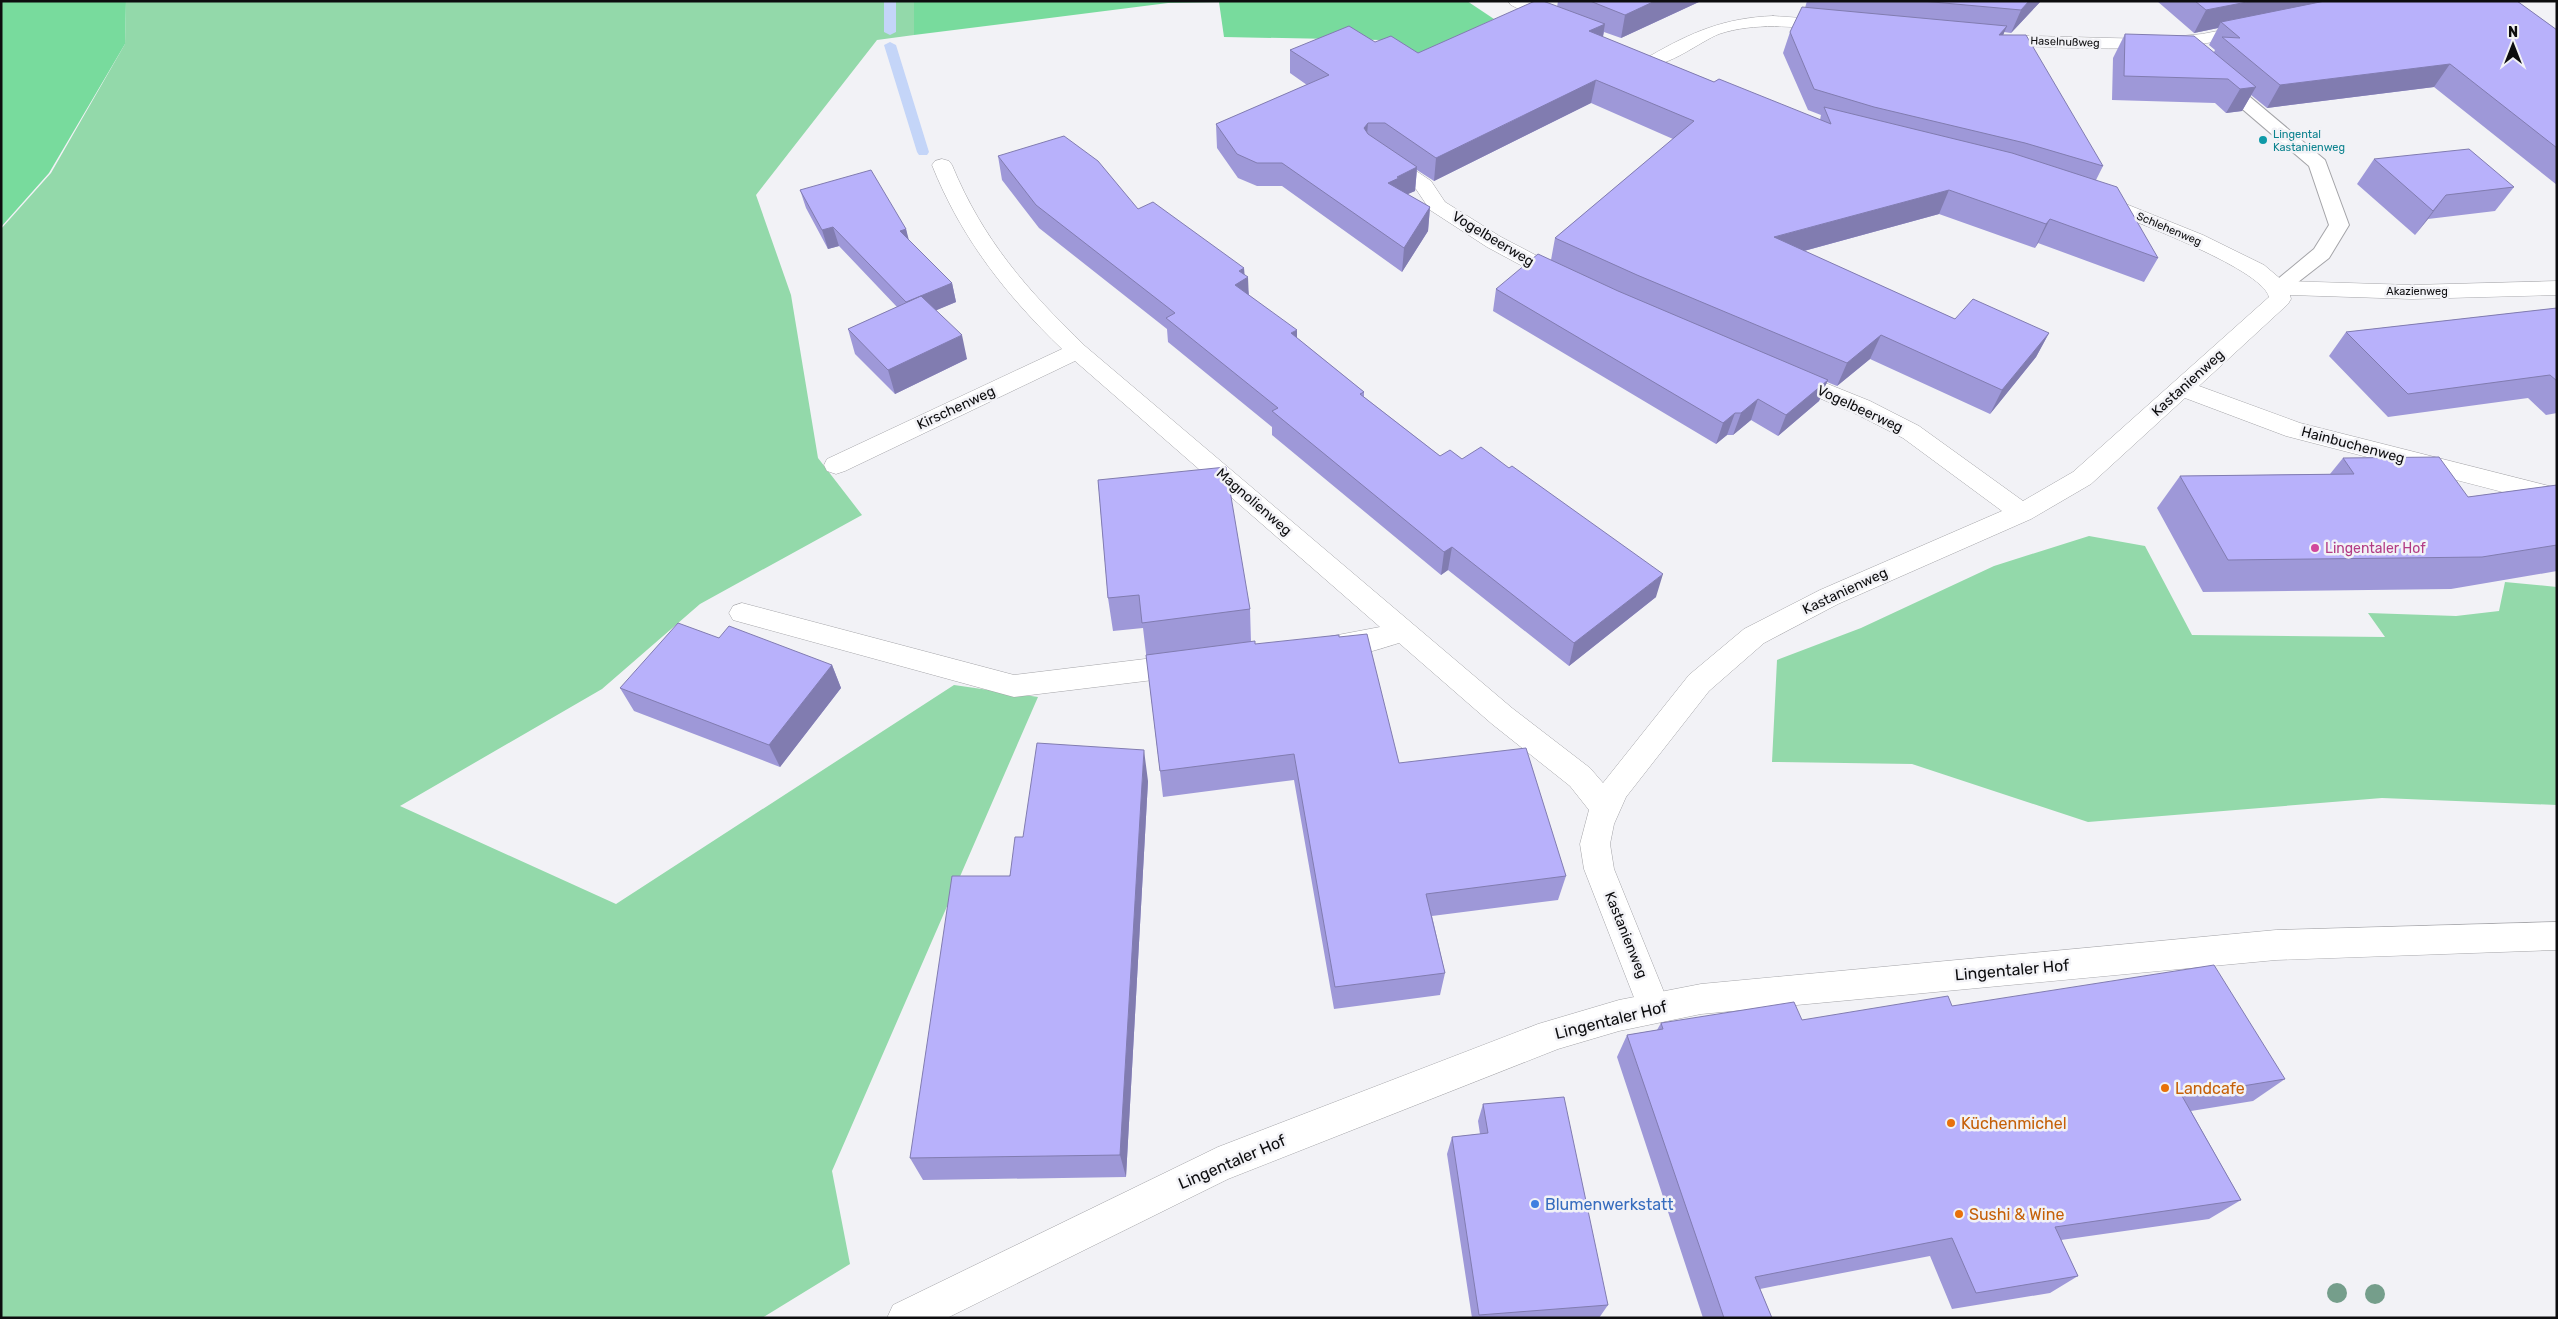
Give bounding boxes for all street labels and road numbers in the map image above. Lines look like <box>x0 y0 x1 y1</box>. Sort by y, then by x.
street label: Haselnußweg <box>2030 34 2100 50</box>
street label: Vogelbeerweg <box>1449 208 1537 270</box>
street label: Schlehenweg <box>2135 209 2203 249</box>
street label: Akazienweg <box>2386 285 2448 298</box>
street label: Kastanienweg <box>2148 346 2228 420</box>
street label: Vogelbeerweg <box>1814 382 1906 436</box>
street label: Kirschenweg <box>914 383 998 433</box>
street label: Hainbuchenweg <box>2300 423 2406 467</box>
street label: Magnolienweg <box>1213 465 1295 539</box>
street label: Kastanienweg <box>1800 564 1890 618</box>
street label: Kastanienweg <box>1601 889 1651 981</box>
street label: Lingentaler Hof <box>1954 955 2071 984</box>
street label: Lingentaler Hof <box>1553 997 1670 1043</box>
street label: Lingentaler Hof <box>1175 1130 1289 1193</box>

